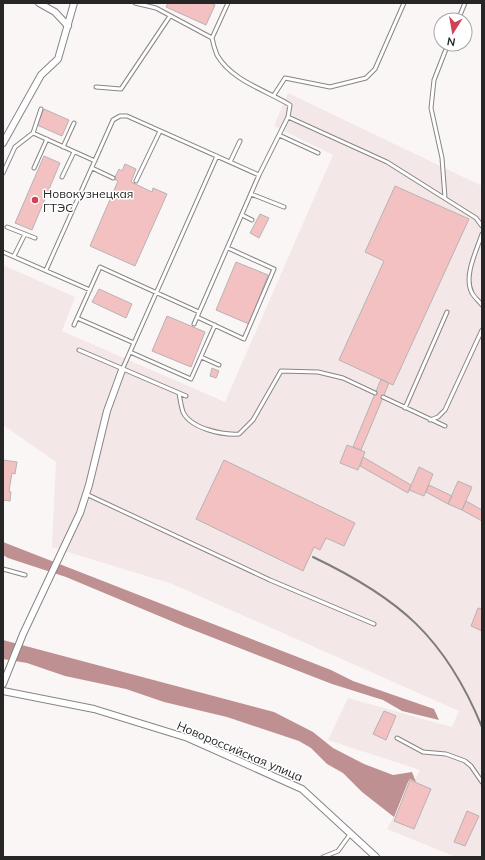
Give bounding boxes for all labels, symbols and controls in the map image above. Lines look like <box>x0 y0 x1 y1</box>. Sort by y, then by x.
north arrow <box>433 12 473 52</box>
text: N <box>446 34 457 49</box>
place label: Новокузнецкая ГТЭС <box>43 186 133 215</box>
marker: Новокузнецкая ГТЭС <box>30 195 40 205</box>
street label: Новороссийская улица <box>175 718 305 784</box>

